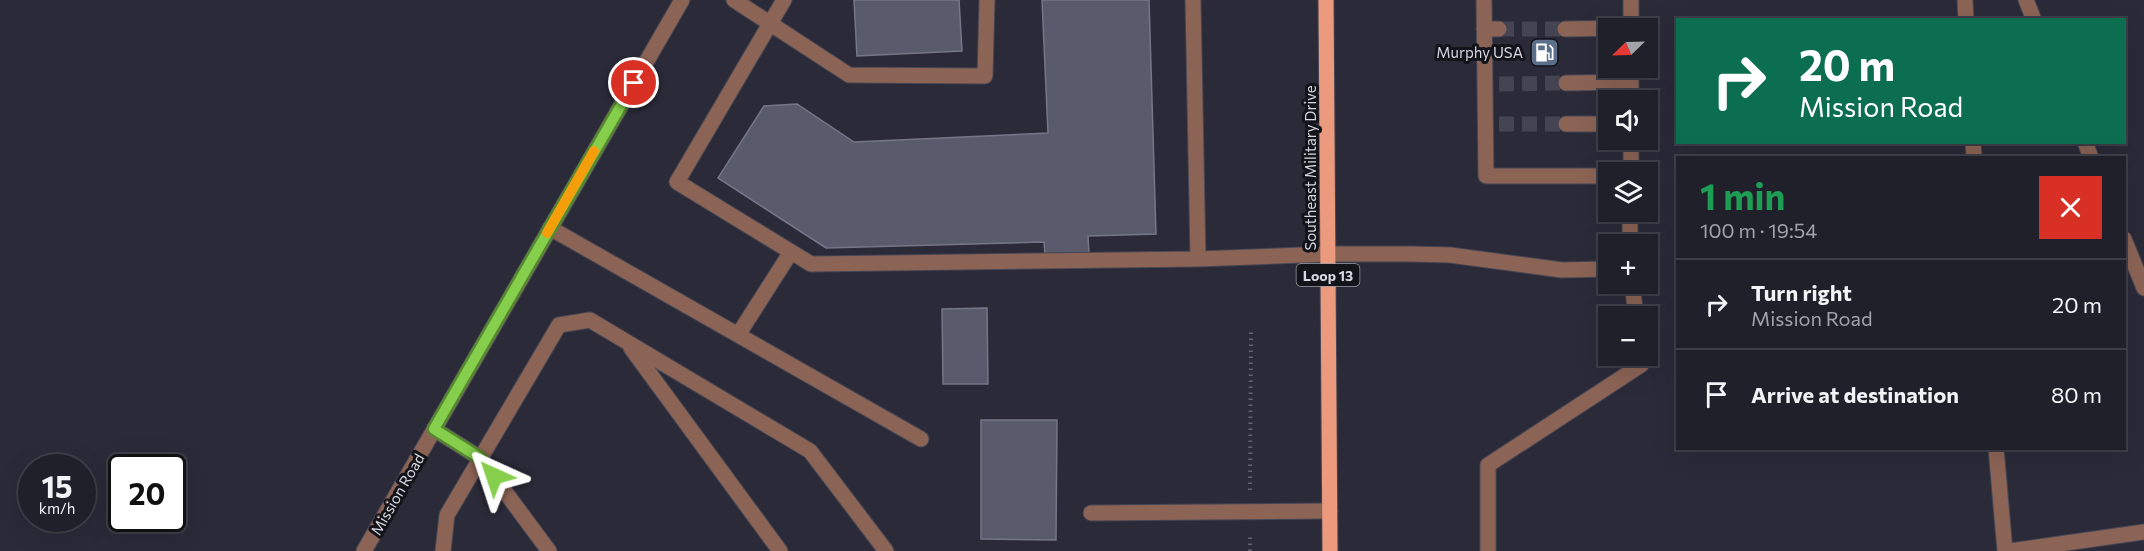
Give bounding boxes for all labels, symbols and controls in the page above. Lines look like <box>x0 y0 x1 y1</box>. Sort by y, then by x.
north arrow <box>1598 18 1658 78</box>
map controls <box>1598 18 1658 366</box>
fuel station icon: Murphy USA <box>1528 36 1560 68</box>
text: 20 m <box>1799 38 1895 90</box>
icon: right <box>1700 42 1778 120</box>
place label: Murphy USA <box>1436 43 1523 61</box>
pin <box>608 57 659 108</box>
icon: arrive <box>617 66 650 99</box>
street label: Southeast Military Drive <box>1301 85 1319 251</box>
button: sound <box>1598 90 1658 150</box>
text: Mission Road <box>1799 90 1963 123</box>
button: layers <box>1598 162 1658 222</box>
text: 1 min <box>1700 173 1785 217</box>
button: close <box>2039 176 2102 239</box>
text: 100 m · 19:54 <box>1700 218 1817 242</box>
button: + <box>1598 234 1658 294</box>
road number: Loop 13 <box>1296 264 1360 286</box>
text: Turn right <box>1751 279 1852 306</box>
icon: right <box>1700 288 1733 321</box>
text: 20 m <box>2052 291 2102 318</box>
button: − <box>1598 306 1658 366</box>
text: Mission Road <box>1751 306 1873 330</box>
icon: arrive <box>1700 378 1733 411</box>
text: Arrive at destination <box>1751 381 1959 408</box>
text: 80 m <box>2051 381 2102 408</box>
position arrow <box>462 444 526 508</box>
street label: Mission Road <box>366 450 428 538</box>
speed limit sign: 20 <box>108 454 186 532</box>
text: 15 <box>41 467 73 504</box>
text: km/h <box>39 499 75 517</box>

